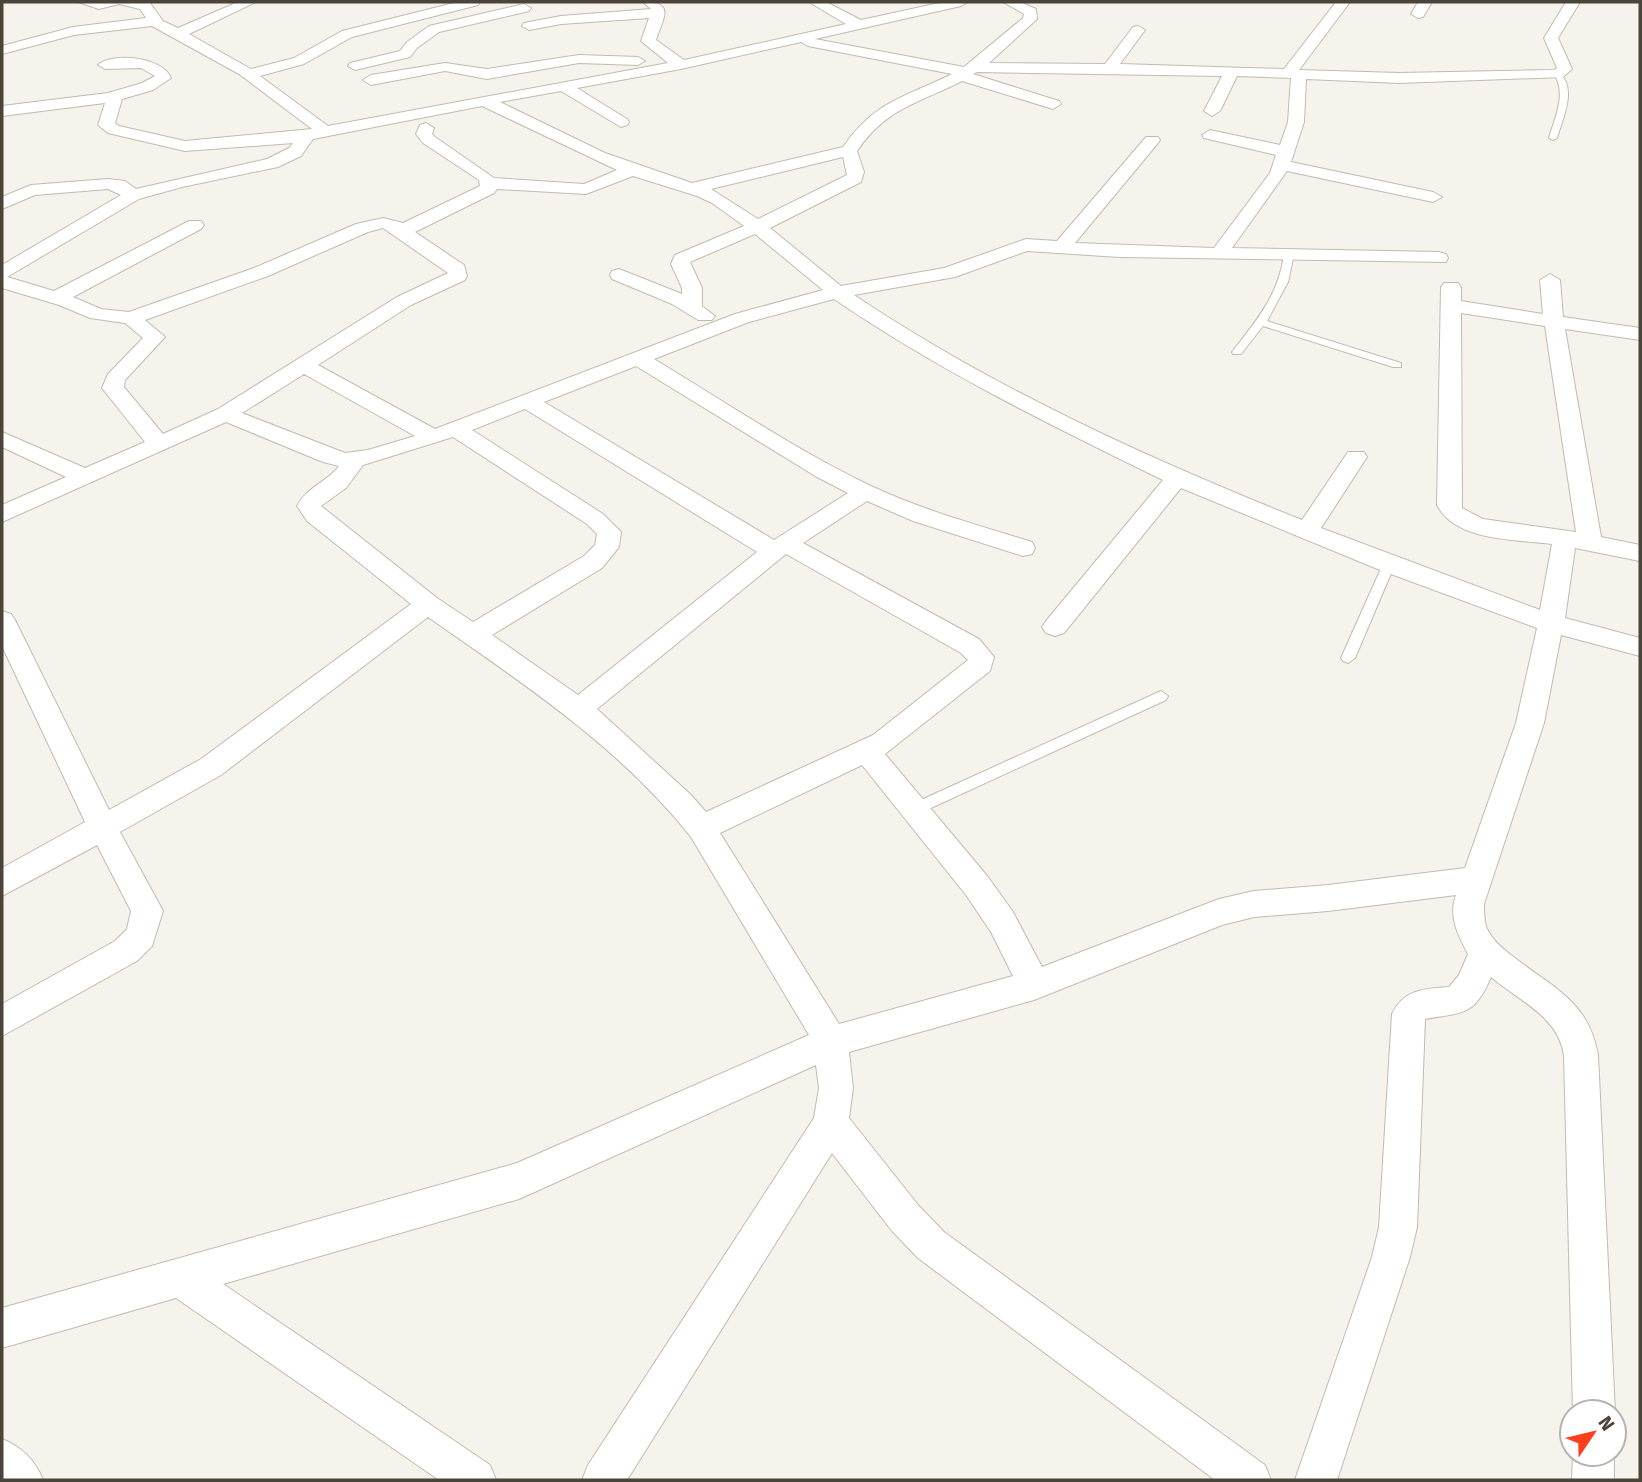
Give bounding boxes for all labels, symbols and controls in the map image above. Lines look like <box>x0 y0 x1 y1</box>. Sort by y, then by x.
north arrow <box>1558 1398 1628 1468</box>
text: N <box>1593 1412 1620 1435</box>

